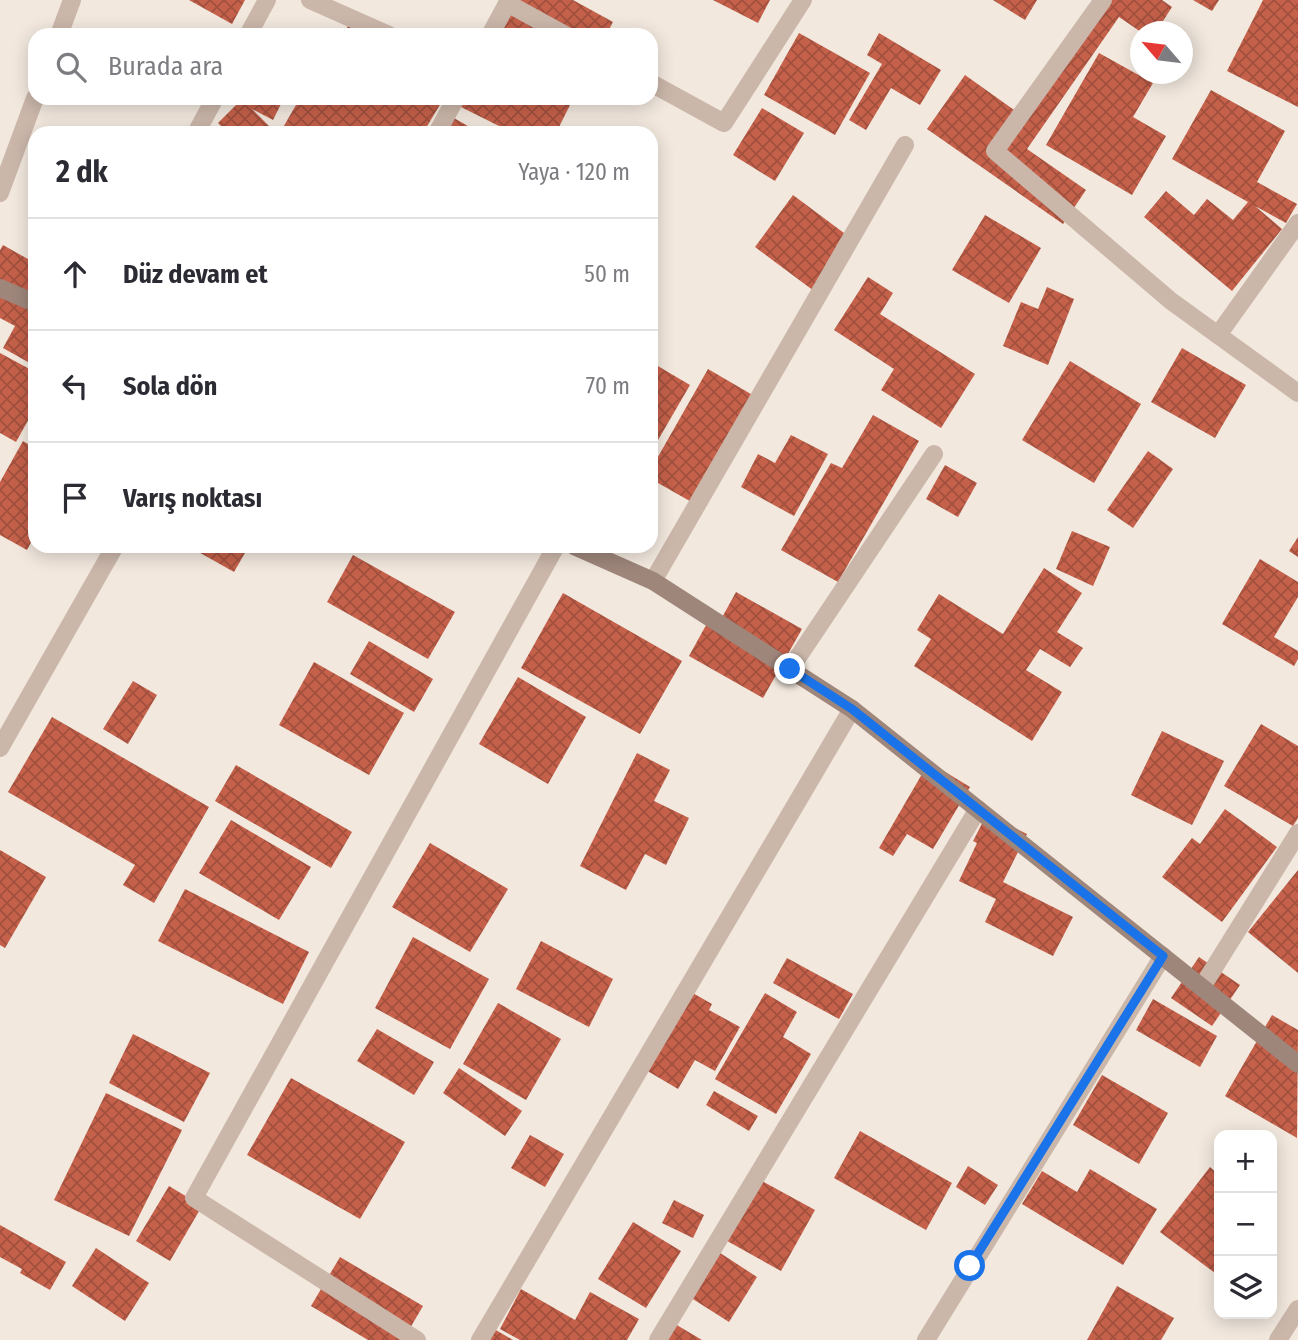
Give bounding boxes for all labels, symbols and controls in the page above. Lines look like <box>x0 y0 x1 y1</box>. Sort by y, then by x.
north arrow <box>1130 21 1193 84</box>
search box <box>28 28 658 105</box>
icon: search <box>52 48 90 86</box>
text: Burada ara <box>108 51 223 82</box>
text: 2 dk <box>56 154 108 190</box>
text: Yaya · 120 m <box>518 158 630 186</box>
icon: ahead <box>56 255 94 293</box>
text: Düz devam et <box>123 259 268 290</box>
text: 50 m <box>584 260 630 288</box>
icon: left <box>56 367 94 405</box>
text: Sola dön <box>123 371 217 402</box>
text: 70 m <box>586 372 630 400</box>
icon: arrive <box>56 479 94 517</box>
text: Varış noktası <box>123 483 262 514</box>
route end <box>774 653 805 684</box>
map controls <box>1214 1130 1277 1319</box>
button: + <box>1214 1130 1277 1193</box>
button: − <box>1214 1193 1277 1256</box>
route start <box>954 1250 985 1281</box>
button: layers <box>1214 1256 1277 1319</box>

